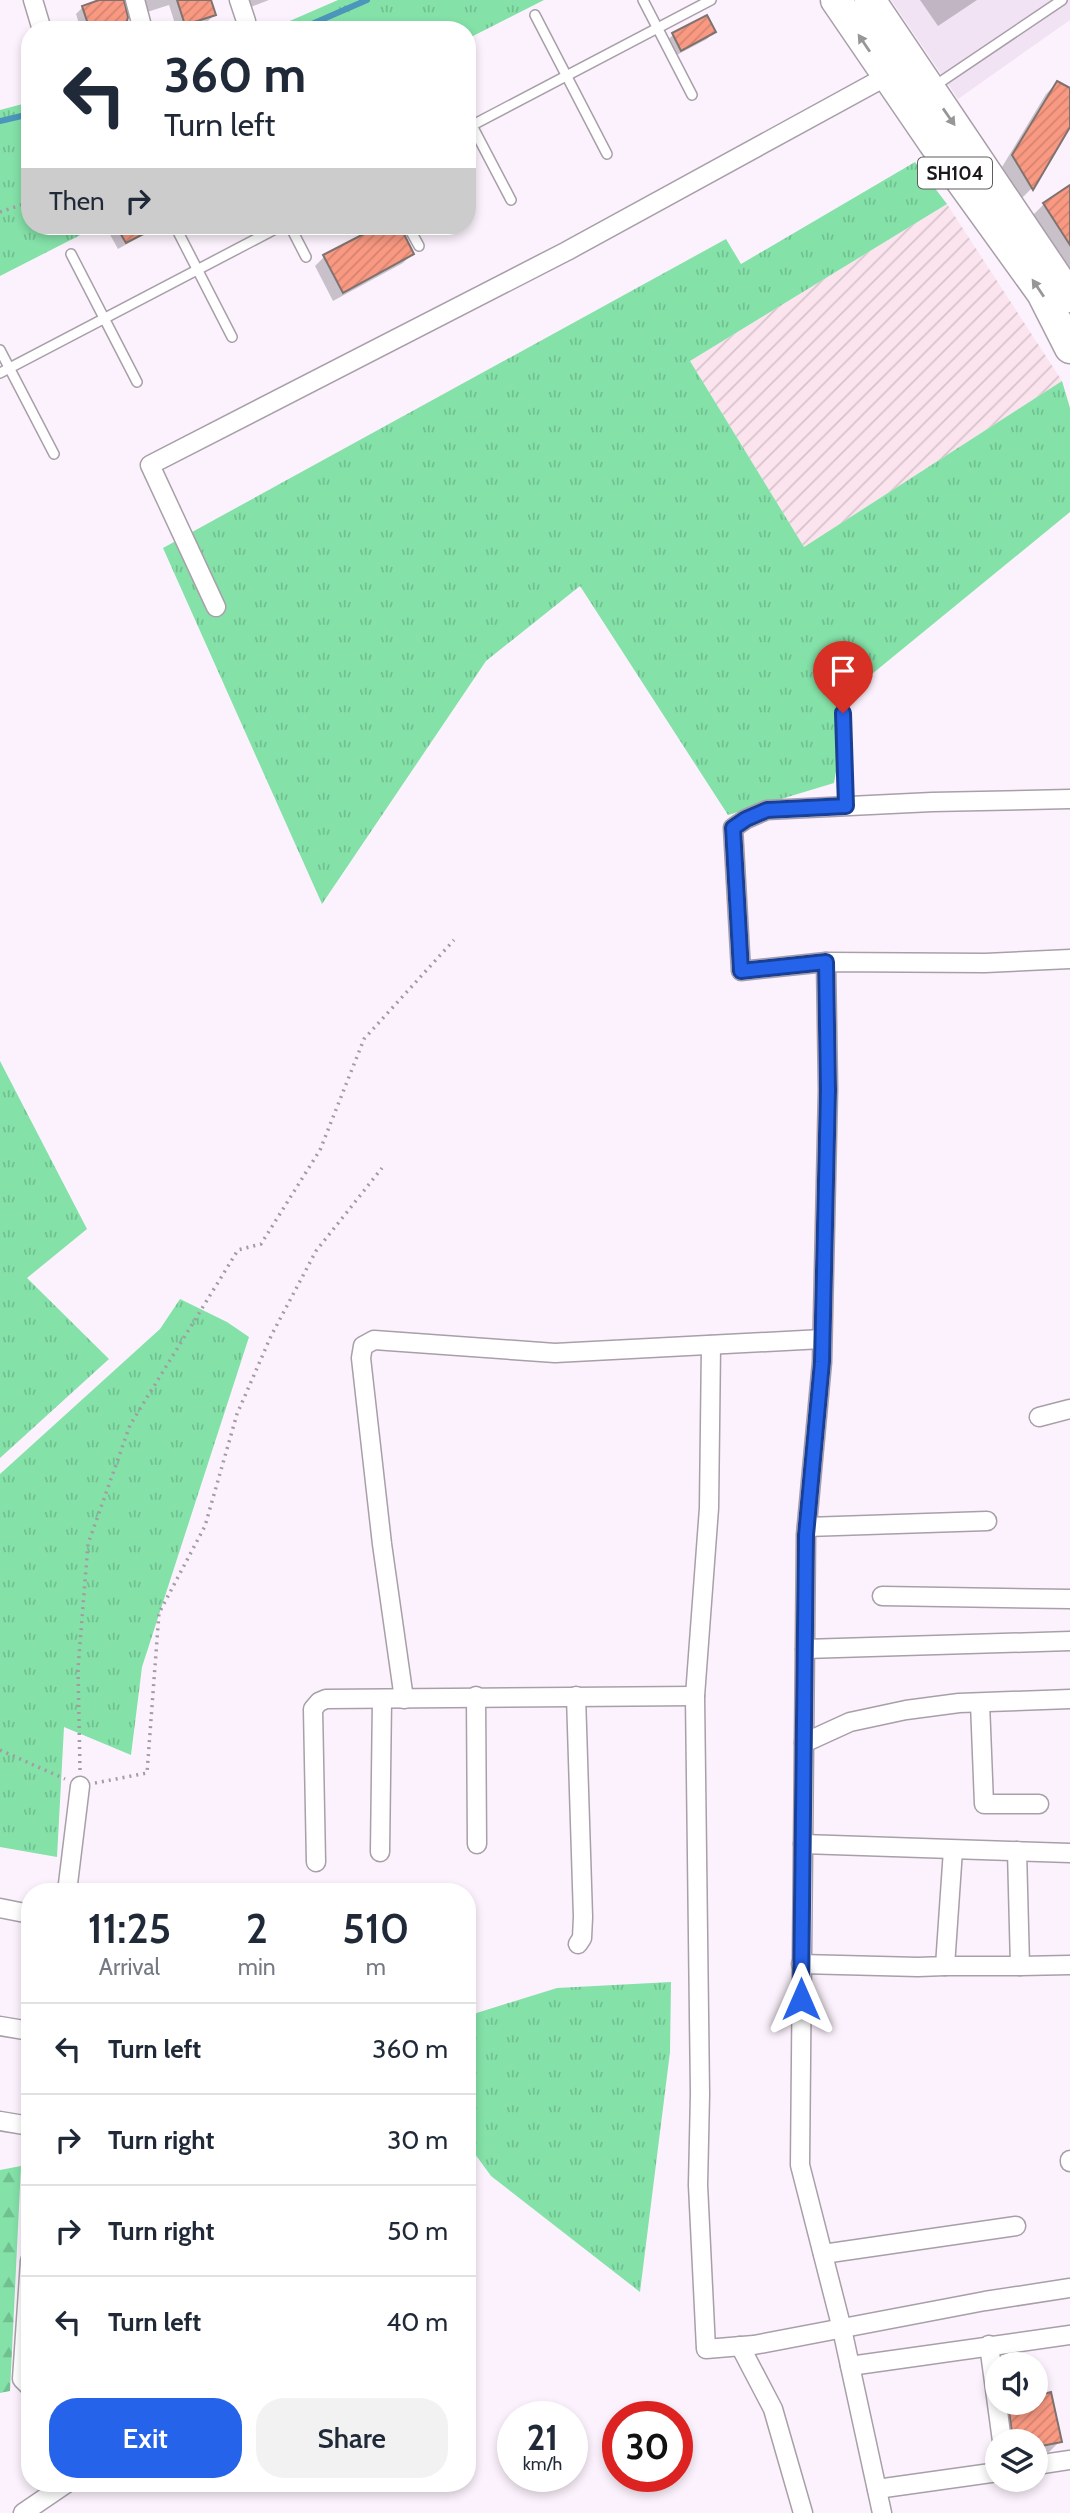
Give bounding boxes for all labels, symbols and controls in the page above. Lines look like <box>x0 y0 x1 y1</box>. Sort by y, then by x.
one-way arrow <box>858 33 871 52</box>
text: 360 m <box>164 45 306 104</box>
icon: left <box>49 49 140 140</box>
text: Turn left <box>164 105 275 144</box>
one-way arrow <box>943 108 956 127</box>
road number: SH104 <box>918 158 992 188</box>
icon: right <box>119 182 157 220</box>
text: Then <box>49 185 105 217</box>
one-way arrow <box>1031 279 1045 297</box>
pin <box>813 641 873 713</box>
icon: arrive <box>824 652 862 690</box>
text: 11:25 <box>88 1902 171 1954</box>
text: 2 <box>246 1902 268 1954</box>
text: 510 <box>342 1902 409 1954</box>
text: Arrival <box>99 1953 160 1981</box>
text: min <box>238 1953 276 1981</box>
text: m <box>366 1953 386 1981</box>
position arrow <box>764 1962 838 2036</box>
icon: left <box>49 2030 87 2068</box>
text: Turn left <box>108 2033 201 2065</box>
text: 360 m <box>372 2033 448 2065</box>
icon: right <box>49 2121 87 2159</box>
text: Turn right <box>108 2124 214 2156</box>
text: 30 m <box>387 2124 448 2156</box>
icon: right <box>49 2212 87 2250</box>
text: Turn right <box>108 2215 214 2247</box>
text: 50 m <box>387 2215 448 2247</box>
icon: left <box>49 2303 87 2341</box>
text: Turn left <box>108 2306 201 2338</box>
text: 40 m <box>386 2306 448 2338</box>
map controls <box>985 2352 1048 2492</box>
button: sound <box>985 2352 1048 2415</box>
button: Exit <box>49 2398 242 2478</box>
button: Share <box>256 2398 448 2478</box>
speed limit sign: 30 <box>602 2401 693 2492</box>
text: 21 <box>527 2416 558 2459</box>
button: layers <box>985 2429 1048 2492</box>
text: km/h <box>523 2453 562 2475</box>

